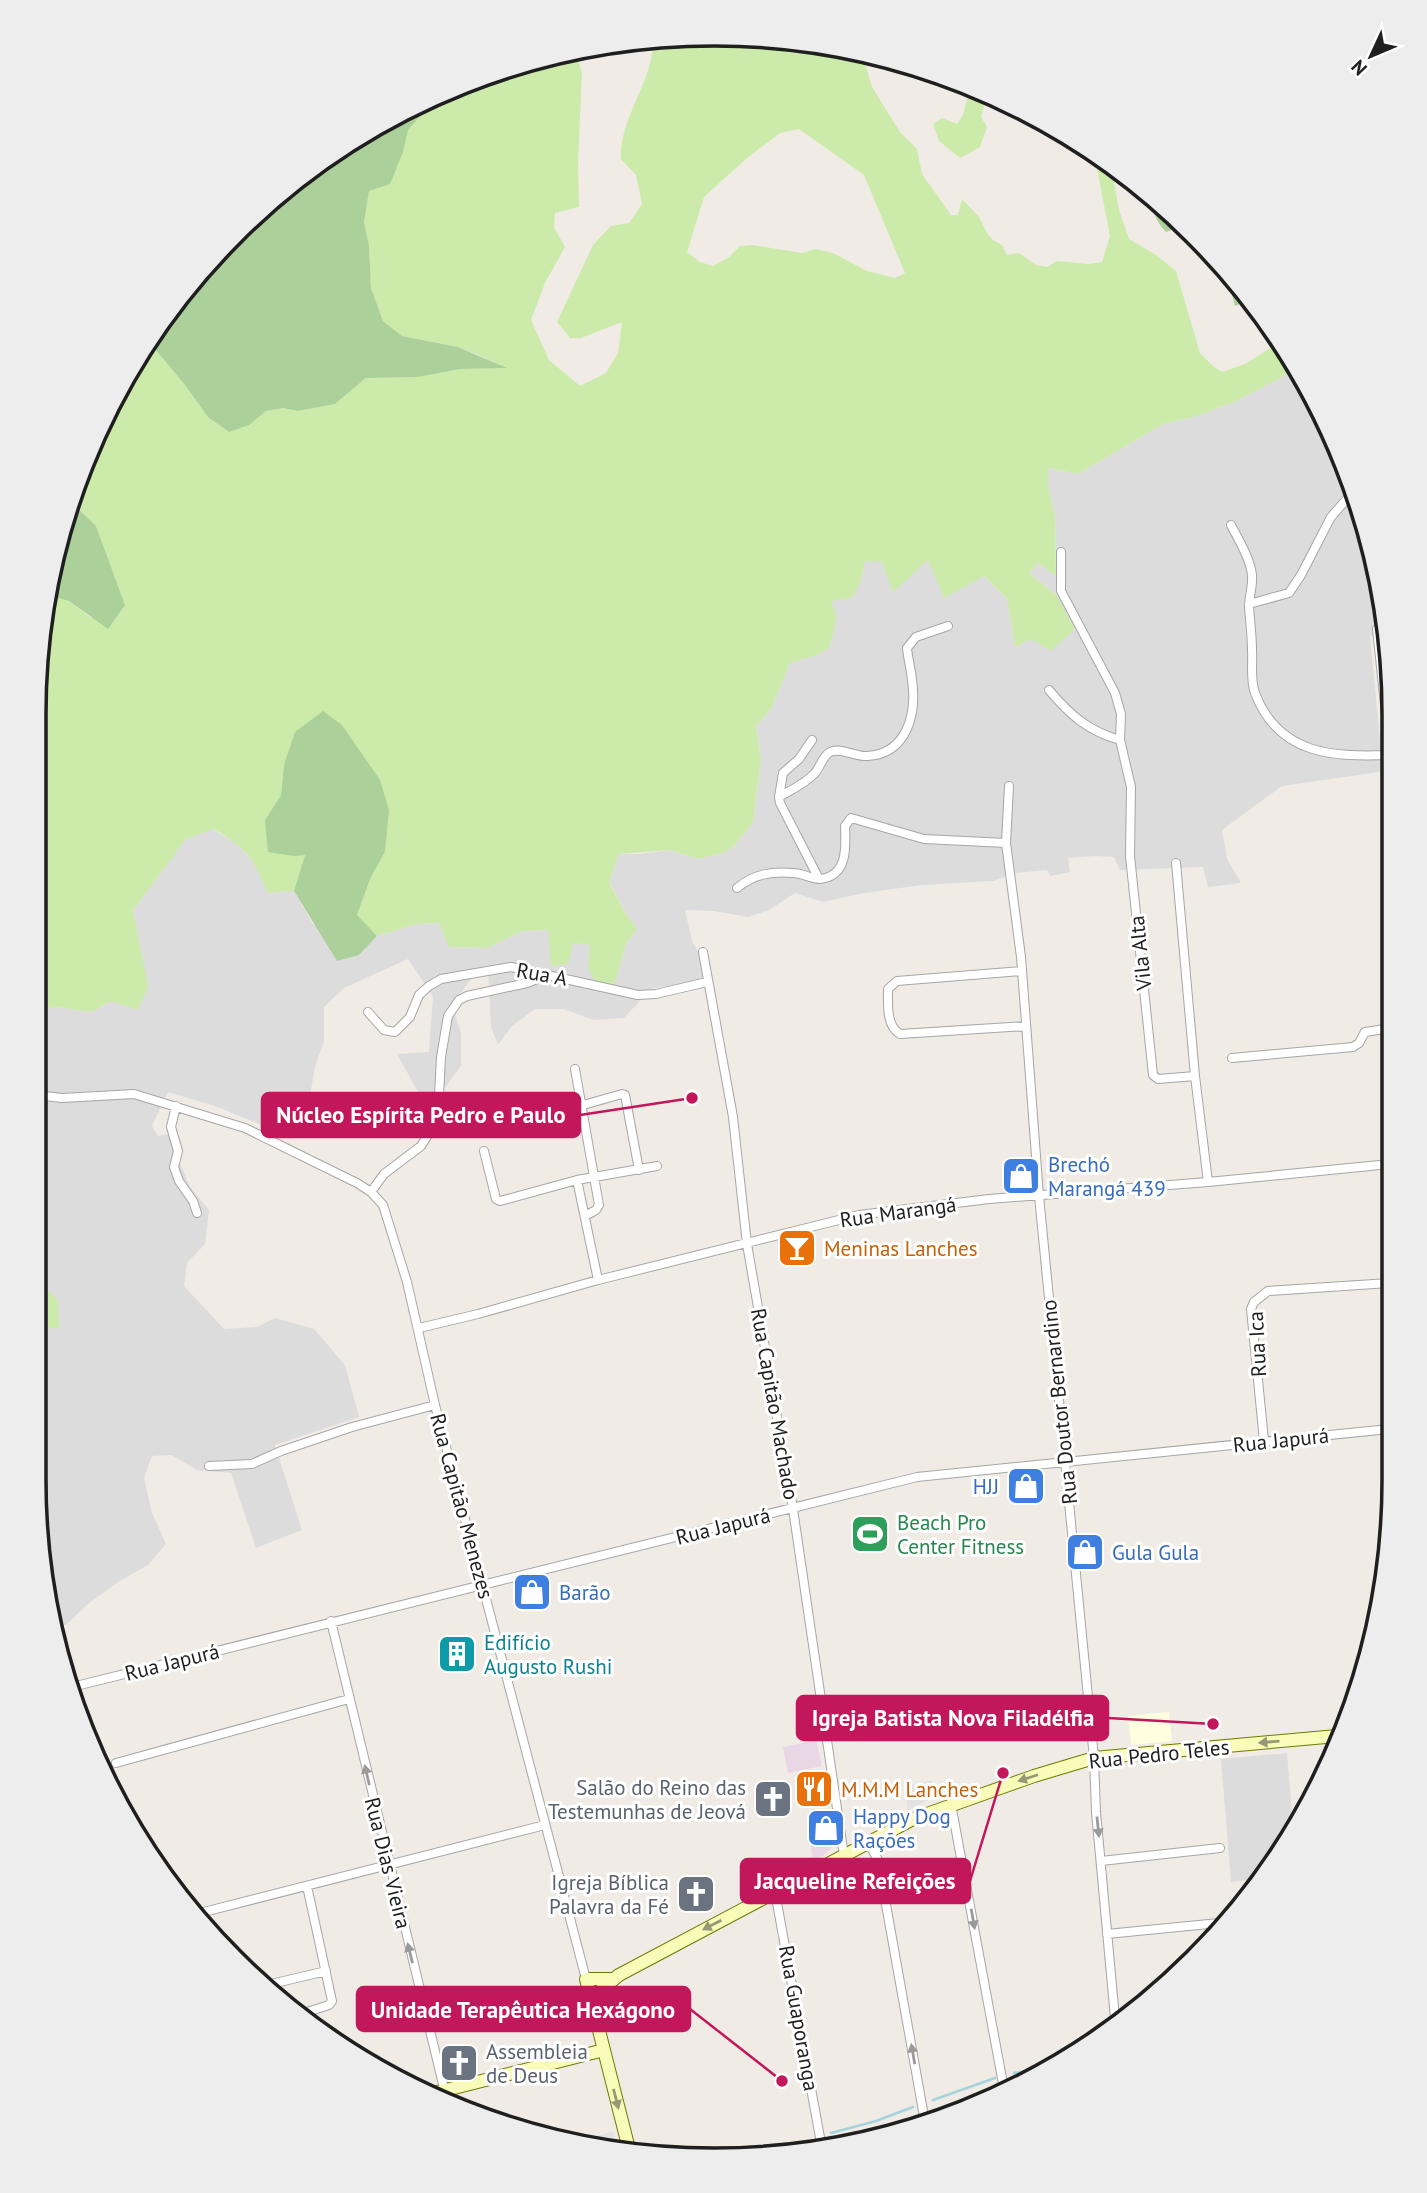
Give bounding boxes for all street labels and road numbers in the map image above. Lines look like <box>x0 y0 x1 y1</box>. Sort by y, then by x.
street label: Vila Alta <box>1123 914 1157 993</box>
street label: Rua A <box>514 956 570 992</box>
street label: Rua Marangá <box>838 1190 958 1234</box>
street label: Rua Doutor Bernardino <box>1035 1298 1083 1506</box>
street label: Rua Capitão Machado <box>745 1306 805 1502</box>
street label: Rua Ica <box>1242 1311 1272 1377</box>
street label: Rua Capitão Menezes <box>424 1410 500 1602</box>
street label: Rua Japurá <box>1232 1422 1330 1458</box>
street label: Rua Japurá <box>673 1501 773 1551</box>
street label: Rua Japurá <box>122 1637 222 1687</box>
street label: Rua Pedro Teles <box>1087 1733 1231 1775</box>
street label: Rua Dias Vieira <box>359 1794 417 1932</box>
street label: Rua Guaporanga <box>773 1943 825 2093</box>

